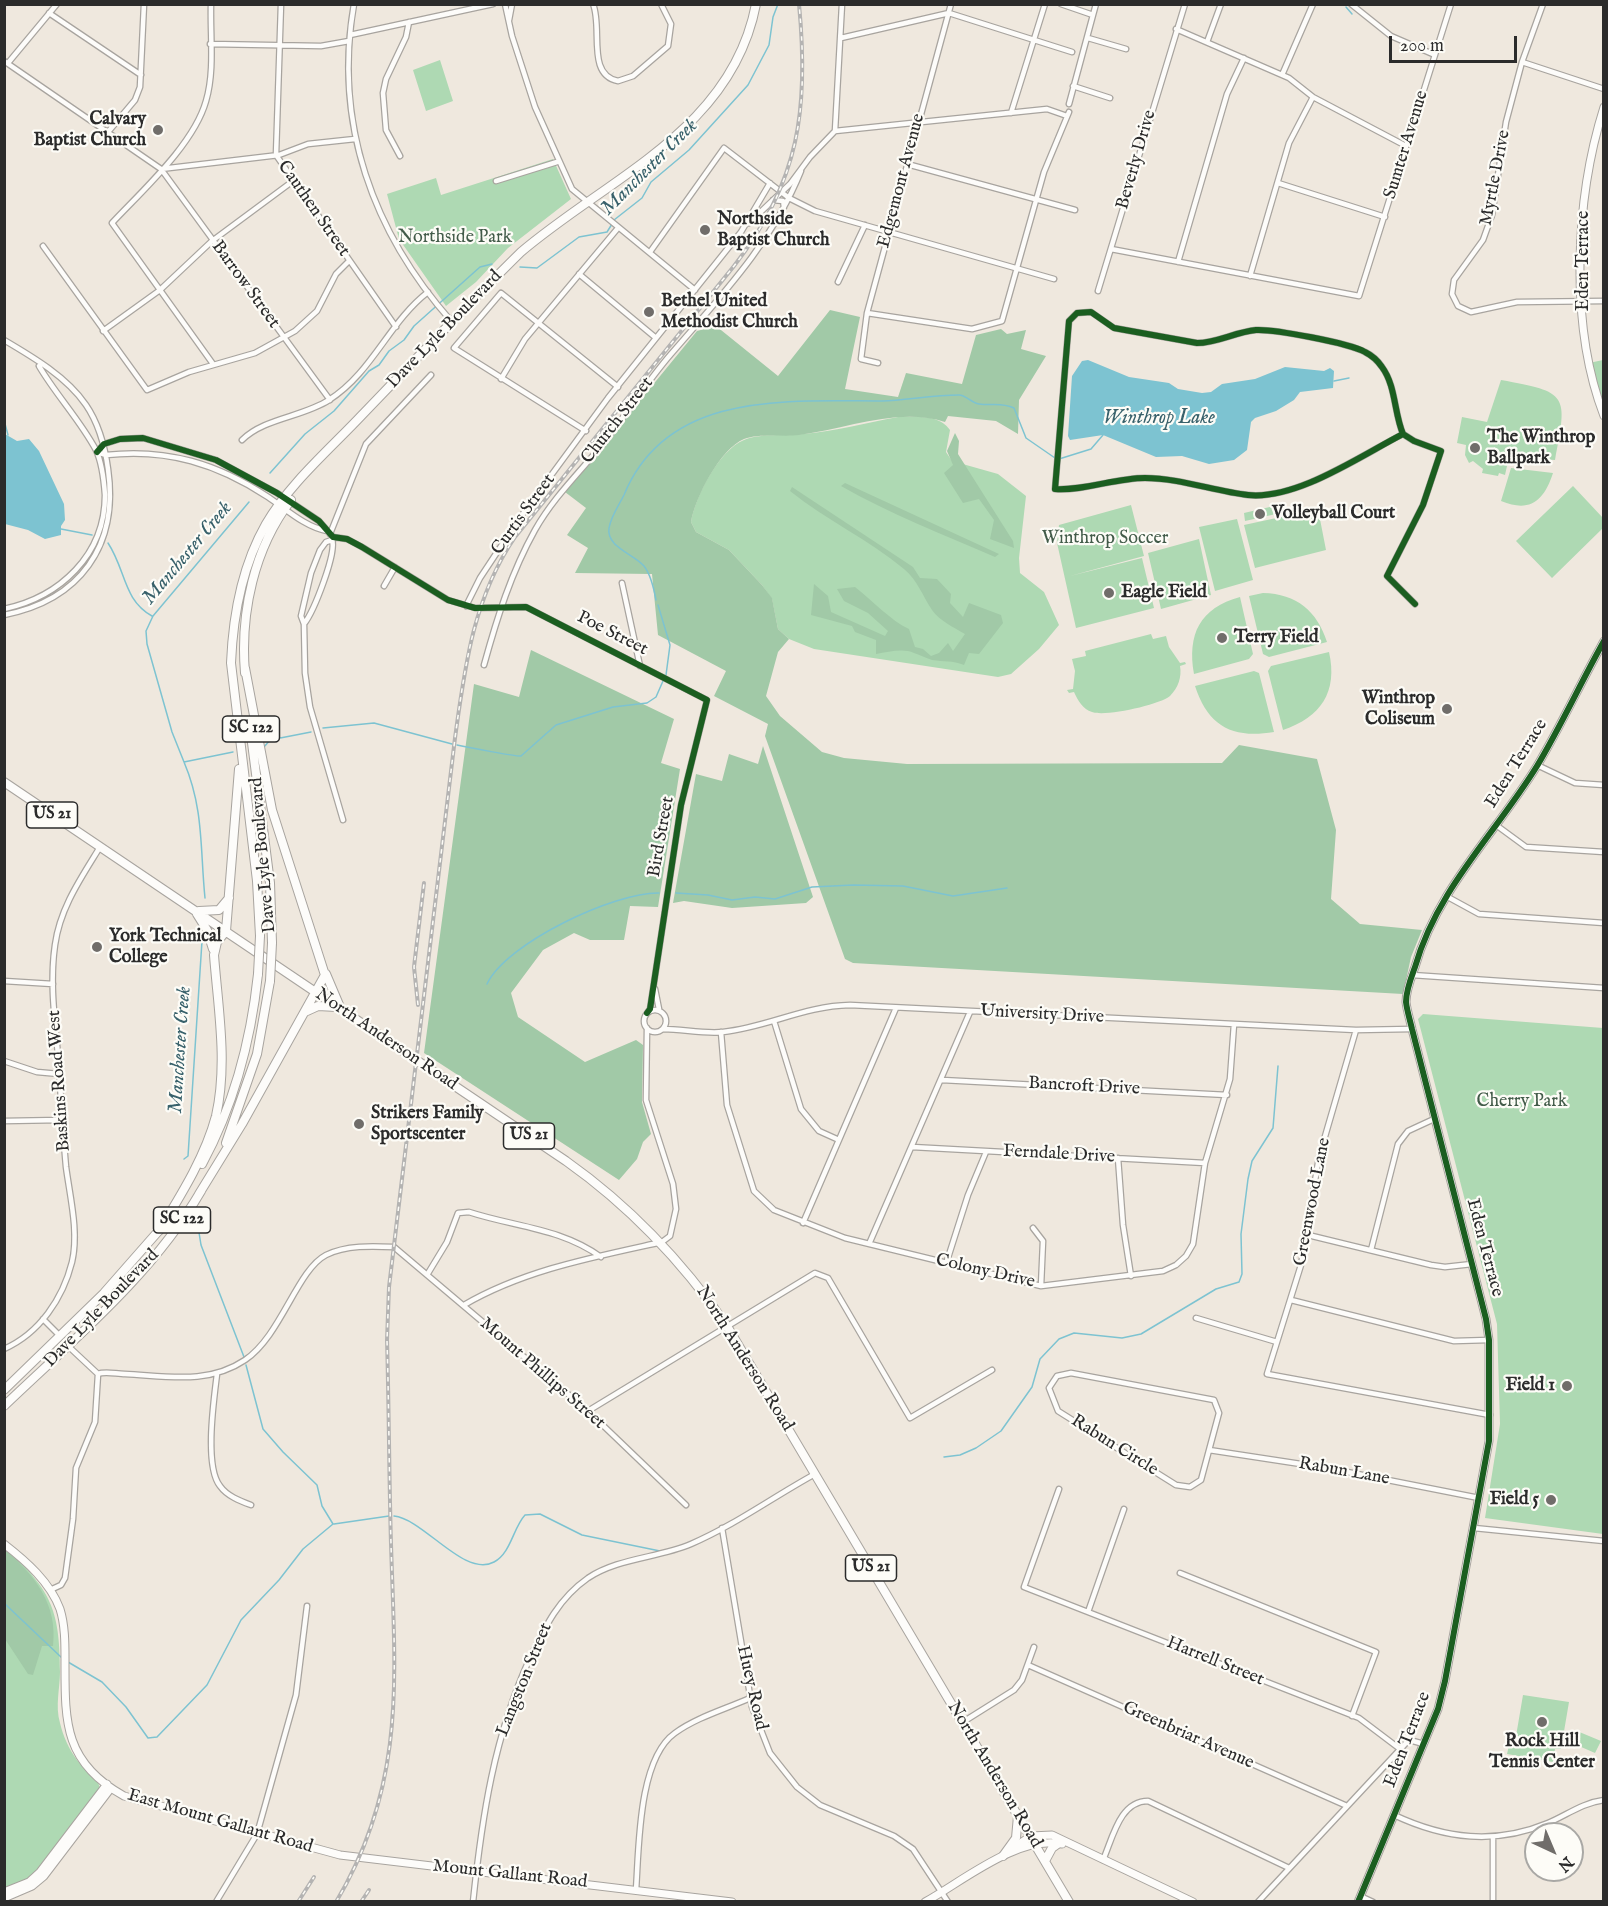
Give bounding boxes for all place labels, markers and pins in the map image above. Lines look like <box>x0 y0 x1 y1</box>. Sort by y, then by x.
place label: Calvary Baptist Church <box>34 109 146 152</box>
marker: Calvary Baptist Church <box>151 123 165 137</box>
place label: Northside Baptist Church <box>717 209 829 252</box>
marker: Northside Baptist Church <box>698 223 712 237</box>
place label: Bethel United Methodist Church <box>661 291 798 334</box>
marker: Bethel United Methodist Church <box>642 305 656 319</box>
place label: The Winthrop Ballpark <box>1487 427 1595 470</box>
marker: The Winthrop Ballpark <box>1468 441 1482 455</box>
place label: Volleyball Court <box>1272 503 1395 525</box>
marker: Volleyball Court <box>1253 507 1267 521</box>
place label: Eagle Field <box>1121 582 1207 604</box>
marker: Eagle Field <box>1102 586 1116 600</box>
place label: Terry Field <box>1234 627 1319 649</box>
marker: Terry Field <box>1215 631 1229 645</box>
place label: Winthrop Coliseum <box>1362 688 1435 730</box>
marker: Winthrop Coliseum <box>1440 702 1454 716</box>
place label: York Technical College <box>109 926 222 968</box>
marker: York Technical College <box>90 940 104 954</box>
place label: Strikers Family Sportscenter <box>371 1103 484 1146</box>
marker: Strikers Family Sportscenter <box>352 1117 366 1131</box>
place label: Field 1 <box>1505 1375 1555 1397</box>
marker: Field 1 <box>1560 1379 1574 1393</box>
place label: Field 5 <box>1490 1489 1539 1511</box>
marker: Field 5 <box>1544 1493 1558 1507</box>
marker: Rock Hill Tennis Center <box>1535 1715 1549 1729</box>
place label: Rock Hill Tennis Center <box>1489 1731 1595 1774</box>

